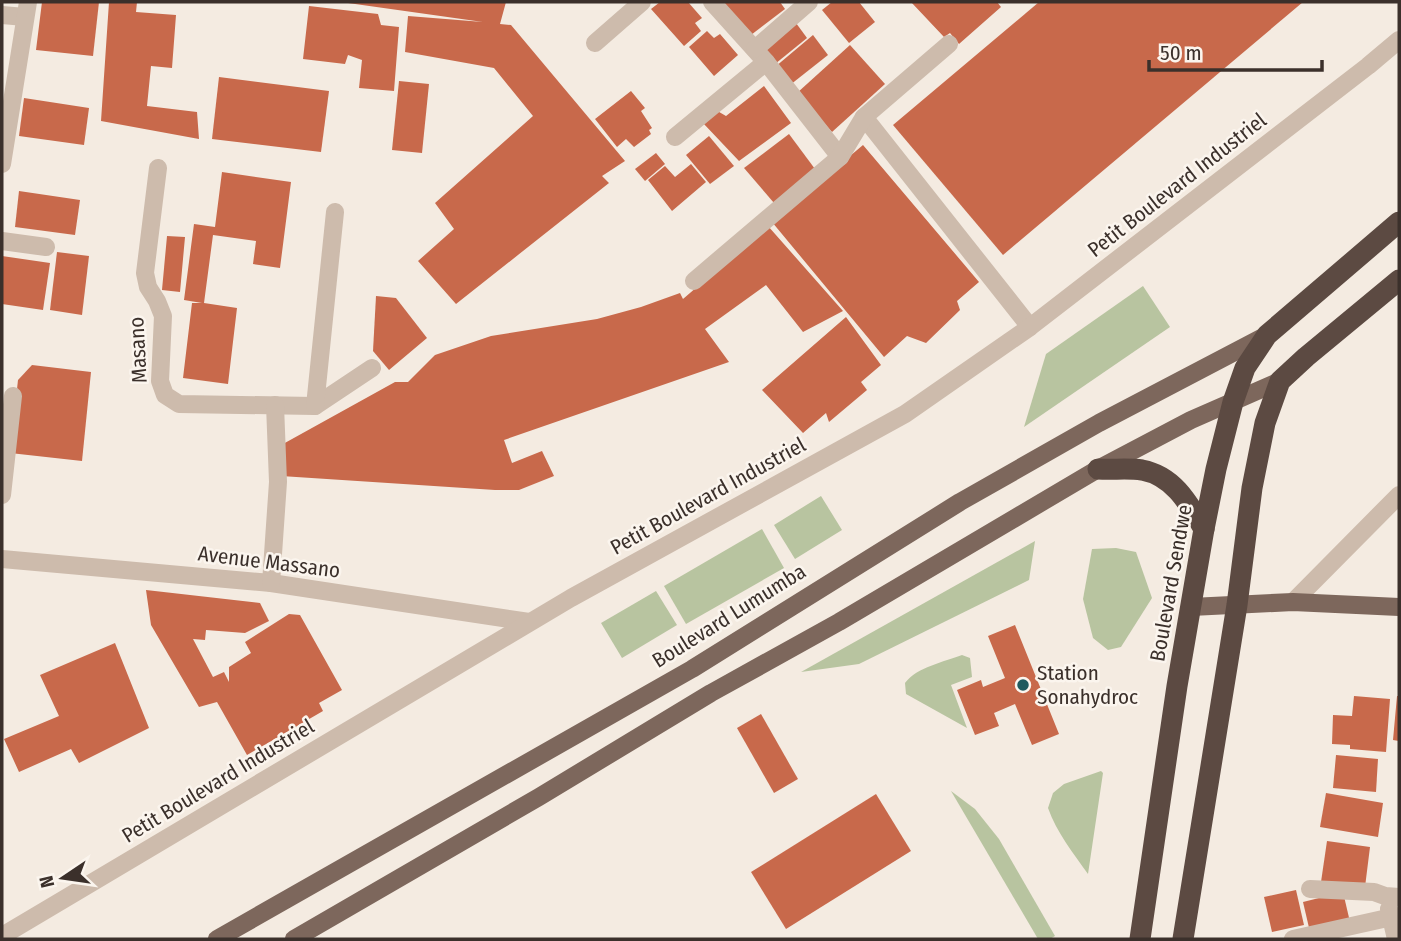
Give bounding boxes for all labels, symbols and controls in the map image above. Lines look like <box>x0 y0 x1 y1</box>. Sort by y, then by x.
scale bar <box>1149 28 1322 72</box>
text: 50 m <box>1160 40 1202 66</box>
street label: Petit Boulevard Industriel <box>1083 107 1272 263</box>
street label: Masano <box>123 316 153 384</box>
street label: Petit Boulevard Industriel <box>606 431 811 561</box>
street label: Boulevard Sendwe <box>1144 503 1198 663</box>
street label: Avenue Massano <box>196 540 342 584</box>
street label: Boulevard Lumumba <box>647 558 811 674</box>
place label: Station Sonahydroc <box>1037 660 1138 710</box>
marker: Station Sonahydroc <box>1015 677 1031 693</box>
street label: Petit Boulevard Industriel <box>117 713 319 849</box>
north arrow <box>28 843 98 913</box>
text: N <box>34 874 59 890</box>

